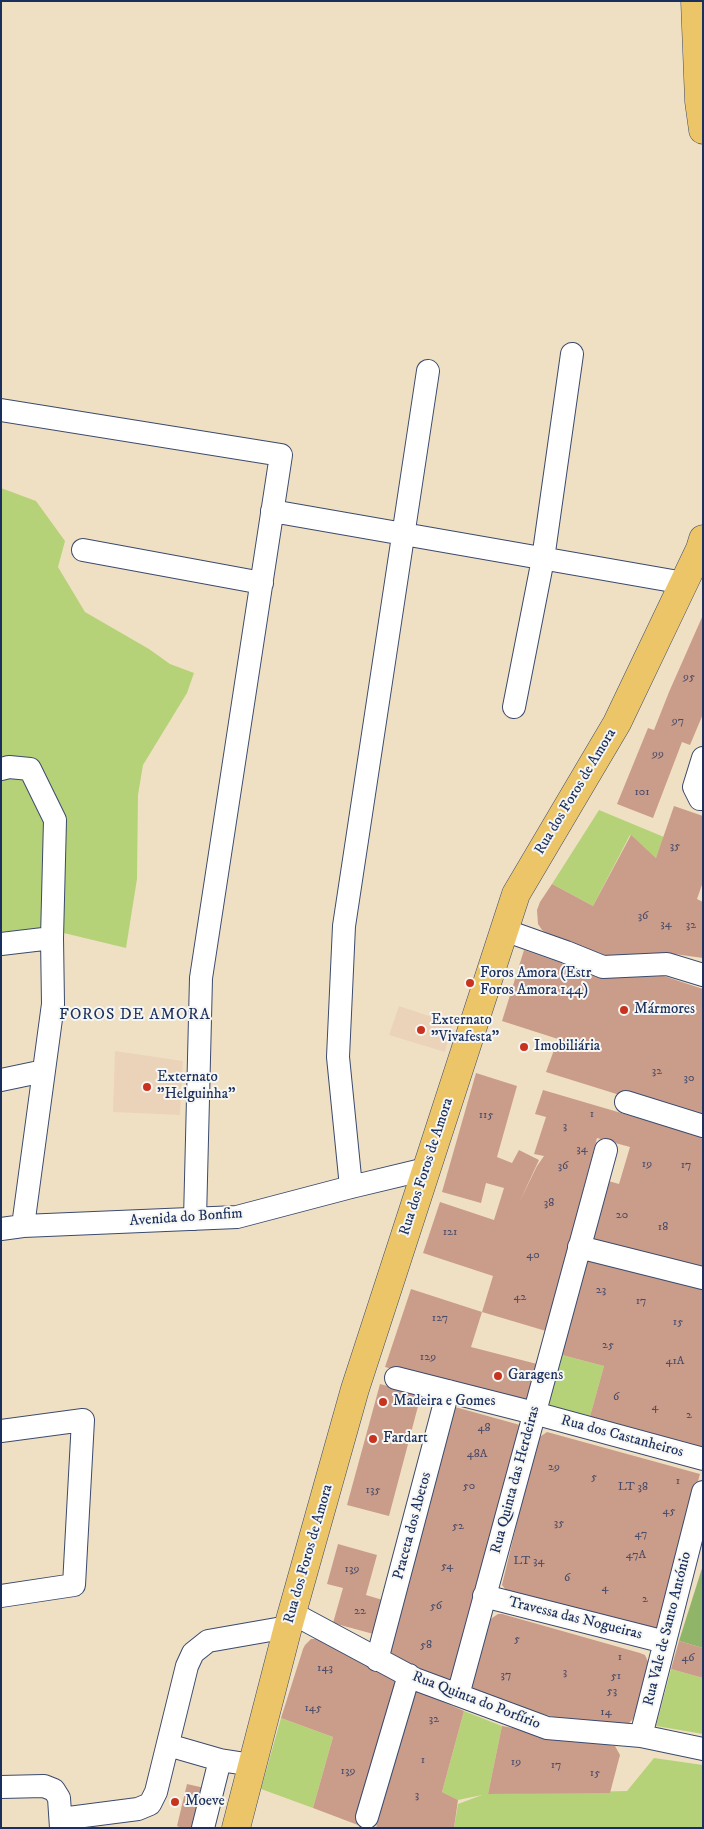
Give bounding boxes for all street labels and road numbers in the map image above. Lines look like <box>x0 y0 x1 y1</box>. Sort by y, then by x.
street label: Rua dos Foros de Amora <box>531 726 621 858</box>
street label: Rua dos Foros de Amora <box>396 1096 458 1238</box>
street label: Avenida do Bonfim <box>129 1205 243 1231</box>
street label: Rua Quinta das Herdeiras <box>488 1404 544 1556</box>
street label: Rua dos Castanheiros <box>559 1412 685 1462</box>
street label: Praceta dos Abetos <box>390 1470 436 1582</box>
street label: Rua dos Foros de Amora <box>281 1482 337 1626</box>
street label: Rua Vale de Santo António <box>640 1550 696 1708</box>
street label: Travessa das Nogueiras <box>506 1594 644 1644</box>
street label: Rua Quinta do Porfírio <box>409 1668 543 1734</box>

